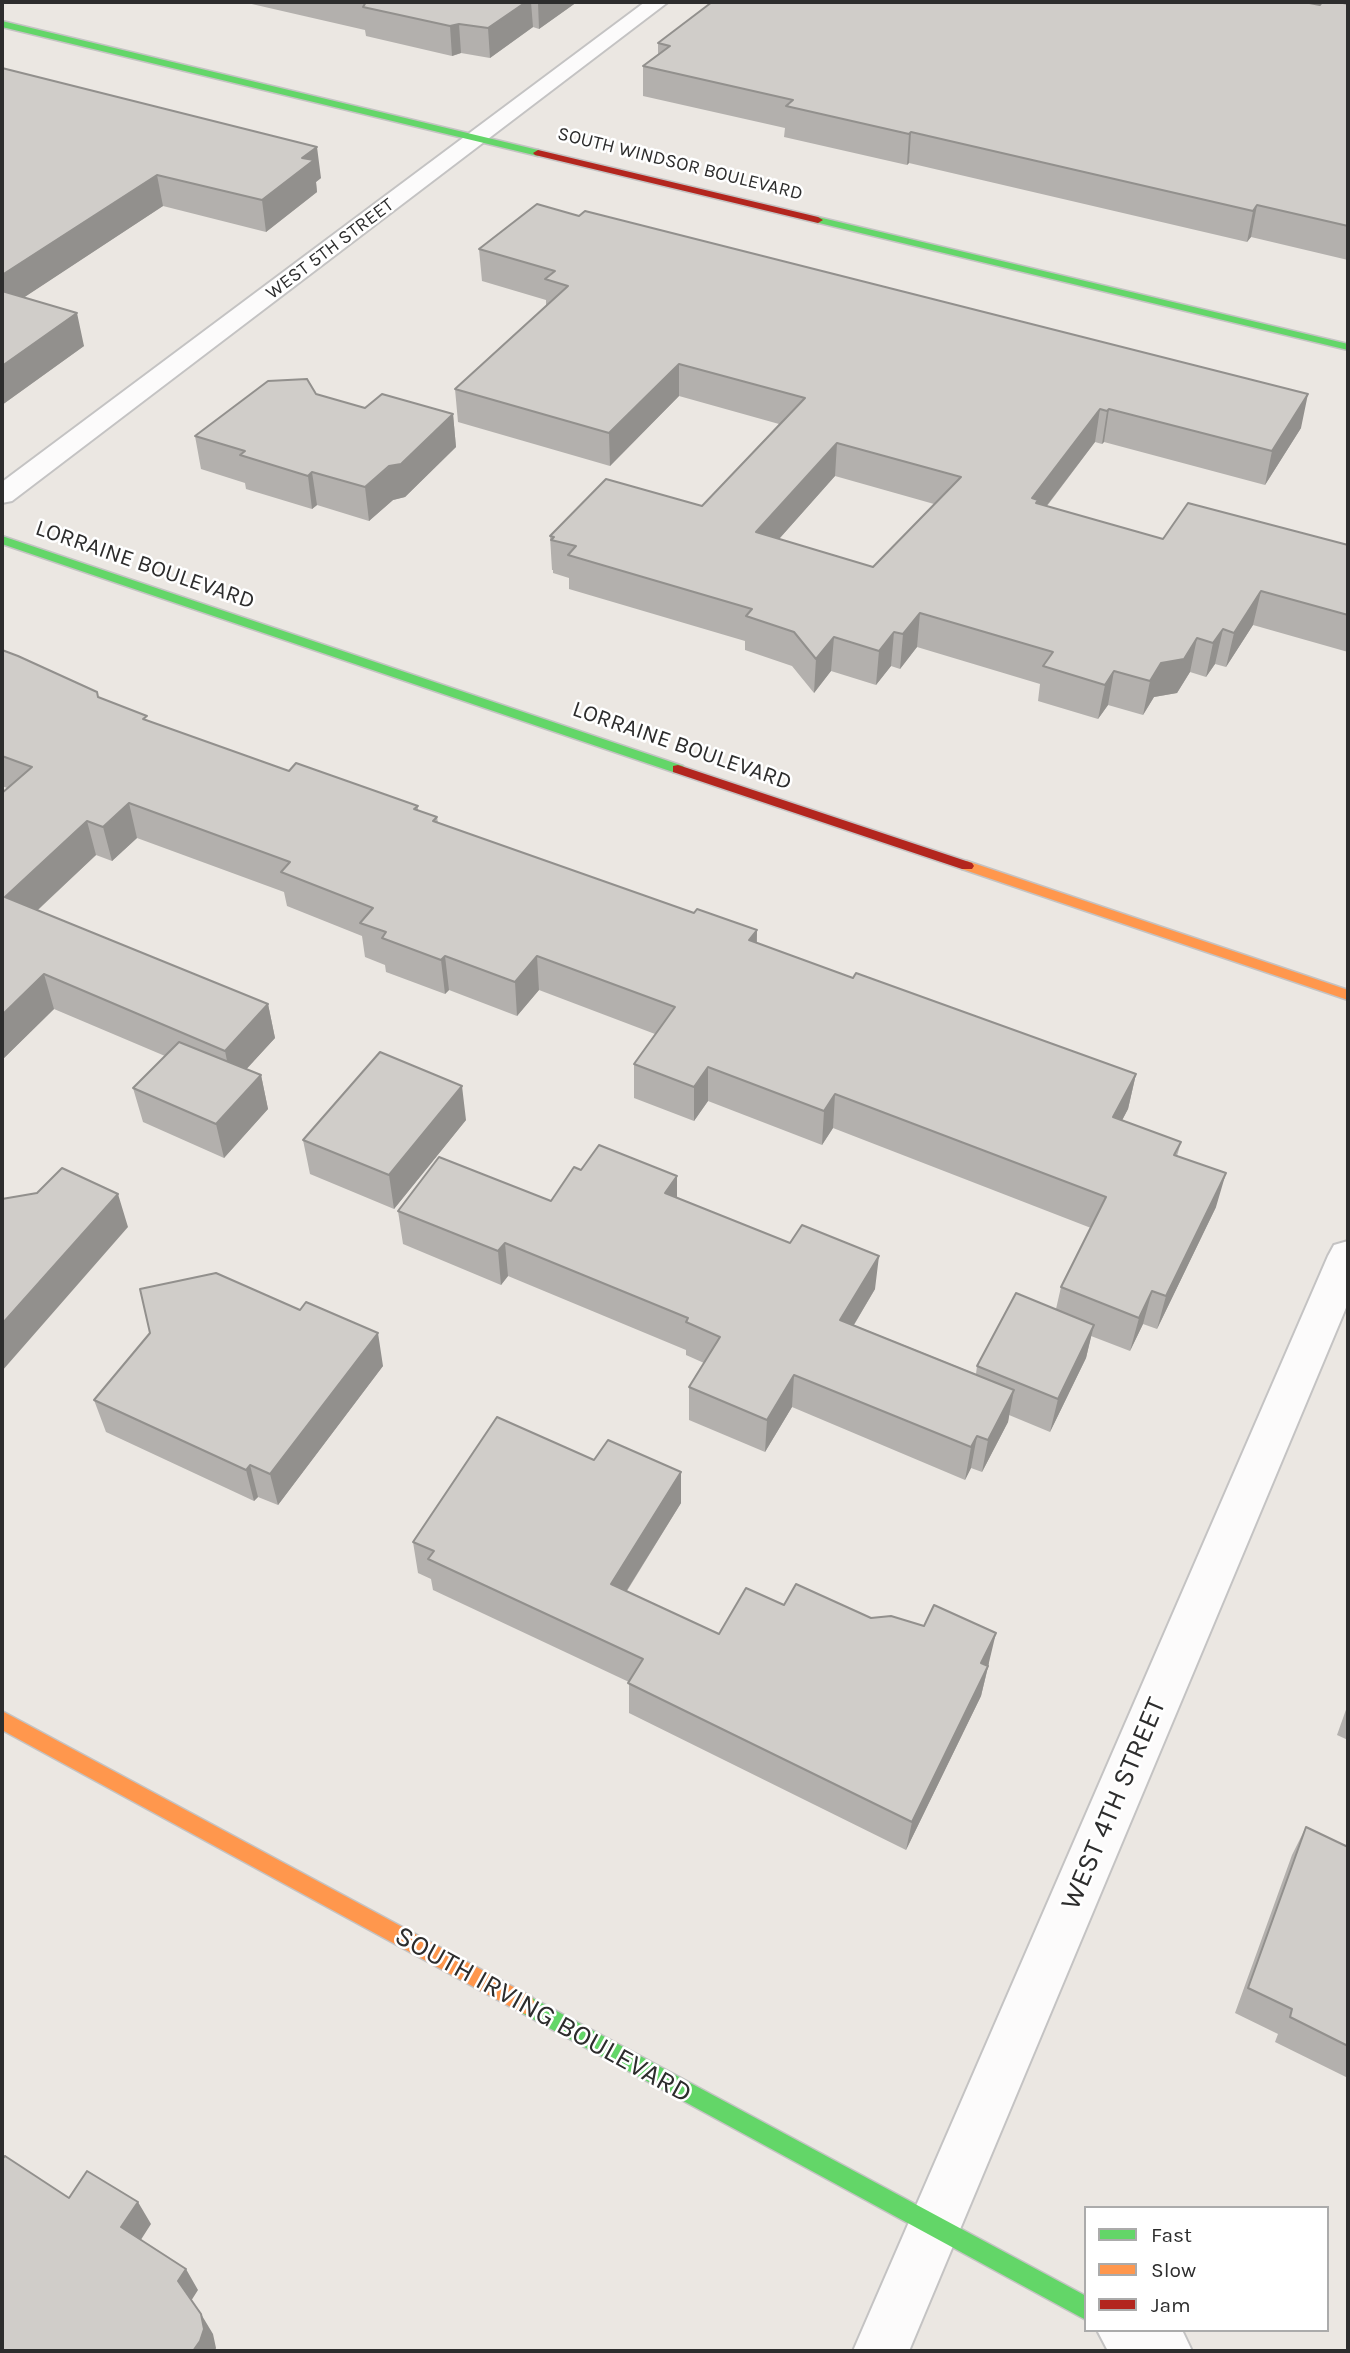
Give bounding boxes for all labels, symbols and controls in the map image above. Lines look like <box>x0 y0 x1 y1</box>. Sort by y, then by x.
street label: SOUTH WINDSOR BOULEVARD <box>555 122 805 206</box>
street label: WEST 5TH STREET <box>262 194 398 304</box>
street label: LORRAINE BOULEVARD <box>32 515 258 615</box>
street label: LORRAINE BOULEVARD <box>569 696 795 796</box>
street label: WEST 4TH STREET <box>1054 1693 1174 1915</box>
street label: SOUTH IRVING BOULEVARD <box>389 1919 697 2111</box>
legend <box>1084 2206 1329 2332</box>
text: Fast <box>1151 2223 1192 2247</box>
text: Slow <box>1151 2258 1196 2282</box>
text: Jam <box>1151 2293 1191 2317</box>

